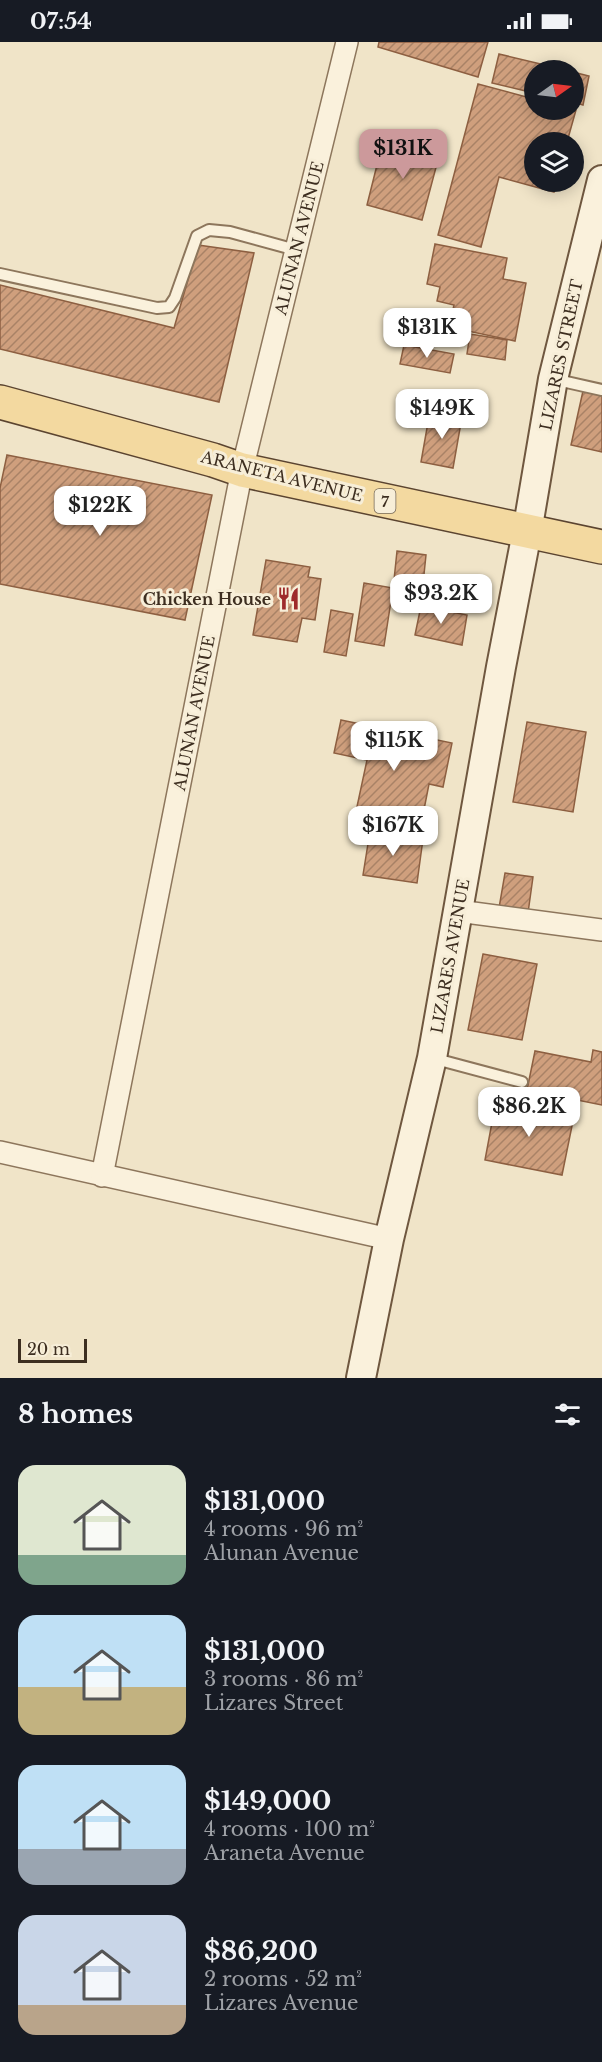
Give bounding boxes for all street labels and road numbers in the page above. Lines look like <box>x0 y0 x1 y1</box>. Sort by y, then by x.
street label: ALUNAN AVENUE <box>270 159 328 318</box>
street label: LIZARES STREET <box>535 278 587 432</box>
street label: ARANETA AVENUE <box>198 446 365 506</box>
road number: 7 <box>374 489 396 513</box>
street label: ALUNAN AVENUE <box>169 634 219 793</box>
street label: LIZARES AVENUE <box>427 877 473 1035</box>

